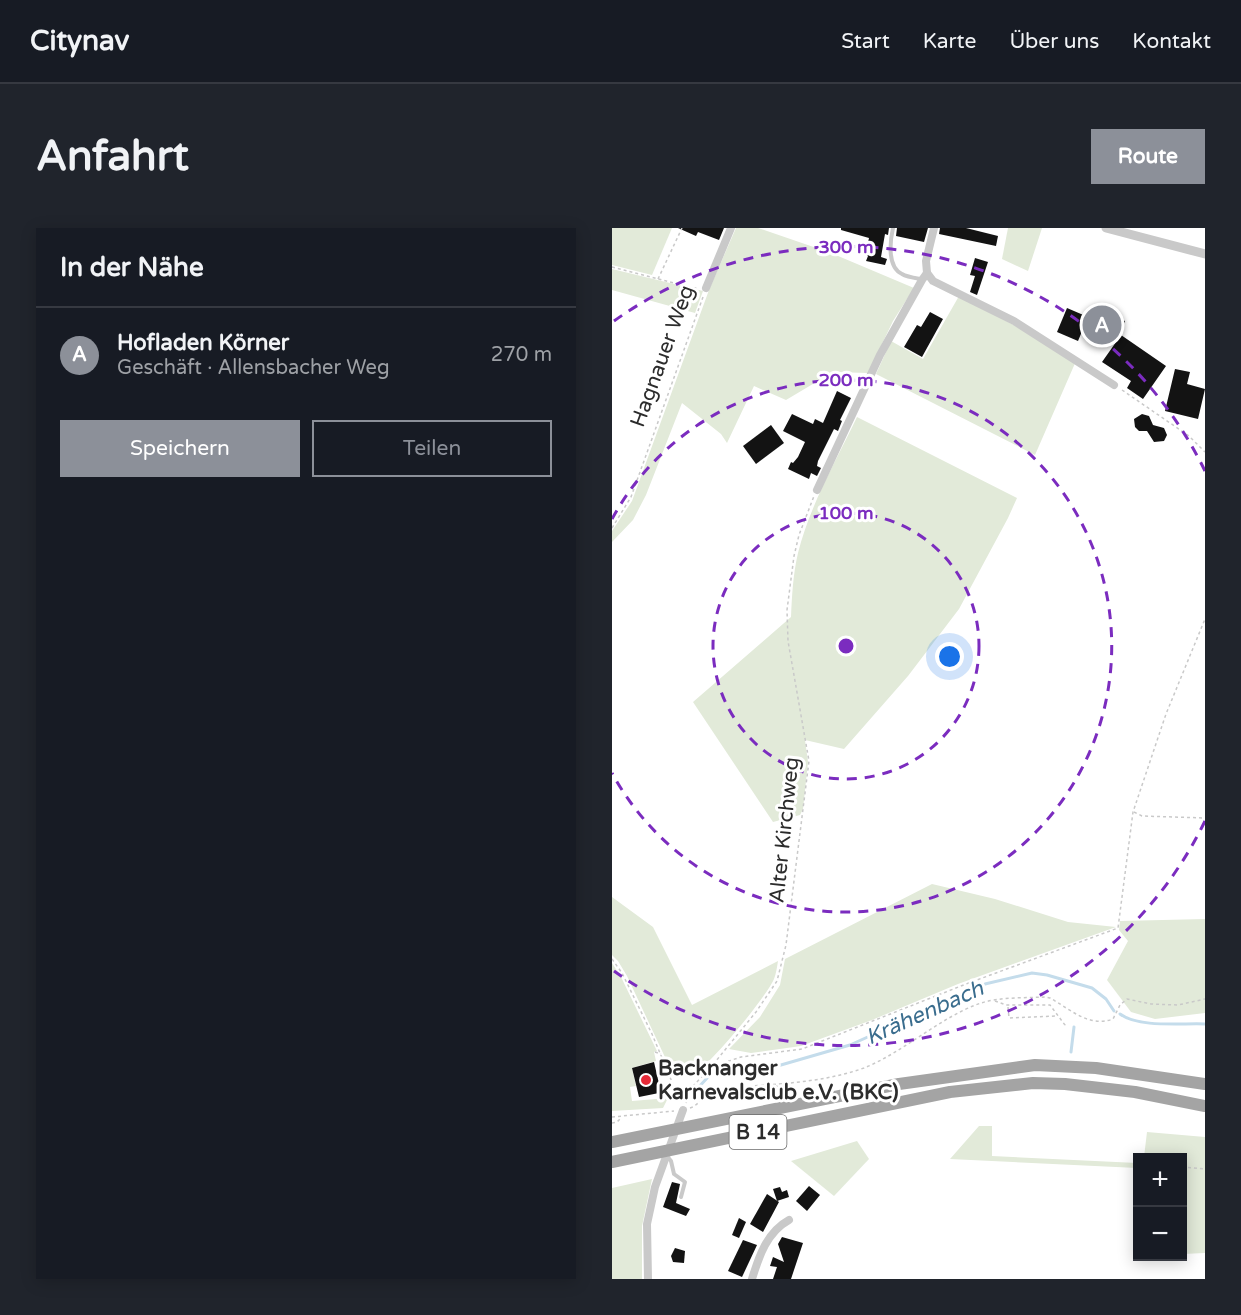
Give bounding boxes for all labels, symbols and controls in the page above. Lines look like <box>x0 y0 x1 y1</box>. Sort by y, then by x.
text: Citynav <box>30 24 129 58</box>
text: Start <box>841 29 890 54</box>
text: Karte <box>923 29 976 54</box>
text: Über uns <box>1009 29 1099 54</box>
text: Kontakt <box>1132 29 1211 54</box>
button: Route <box>1091 129 1205 184</box>
text: Anfahrt <box>36 131 189 182</box>
text: 300 m <box>818 236 874 258</box>
text: In der Nähe <box>60 252 204 283</box>
street label: Hagnauer Weg <box>625 282 700 430</box>
pin: A <box>1082 302 1122 348</box>
text: Hofladen Körner <box>117 330 289 356</box>
text: A <box>72 343 87 367</box>
text: 270 m <box>491 343 552 367</box>
text: Geschäft · Allensbacher Weg <box>117 356 390 380</box>
text: 200 m <box>818 369 874 391</box>
button: Speichern <box>60 420 300 477</box>
button: Teilen <box>312 420 552 477</box>
text: 100 m <box>818 502 874 524</box>
centre of rings <box>836 636 856 656</box>
your location <box>935 642 964 671</box>
street label: Alter Kirchweg <box>764 756 805 904</box>
water label: Krähenbach <box>861 975 988 1050</box>
place label: Backnanger Karnevalsclub e.V. (BKC) <box>658 1056 899 1105</box>
marker: Backnanger Karnevalsclub e.V. (BKC) <box>639 1073 653 1087</box>
road number: B 14 <box>730 1115 786 1149</box>
map controls <box>1133 1153 1187 1261</box>
button: + <box>1133 1153 1187 1207</box>
button: − <box>1133 1207 1187 1261</box>

